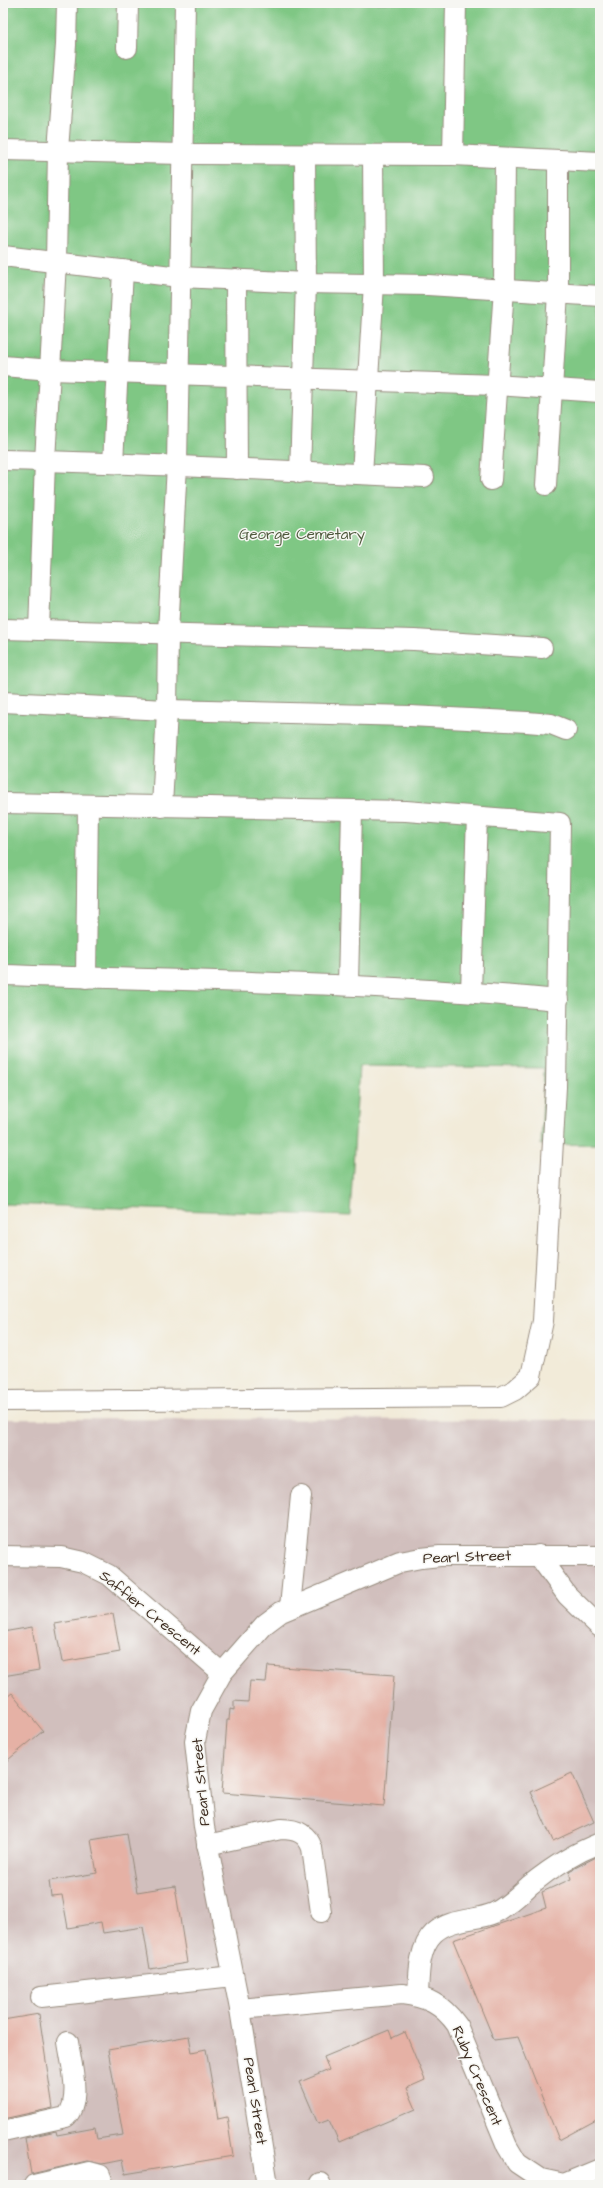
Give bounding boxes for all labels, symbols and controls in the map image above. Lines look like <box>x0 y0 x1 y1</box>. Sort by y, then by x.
park label: George Cemetary <box>239 524 365 546</box>
street label: Pearl Street <box>423 1545 511 1569</box>
street label: Saffier Crescent <box>95 1565 205 1661</box>
street label: Pearl Street <box>187 1737 215 1827</box>
street label: Ruby Crescent <box>446 2023 508 2130</box>
street label: Pearl Street <box>238 2056 272 2146</box>

